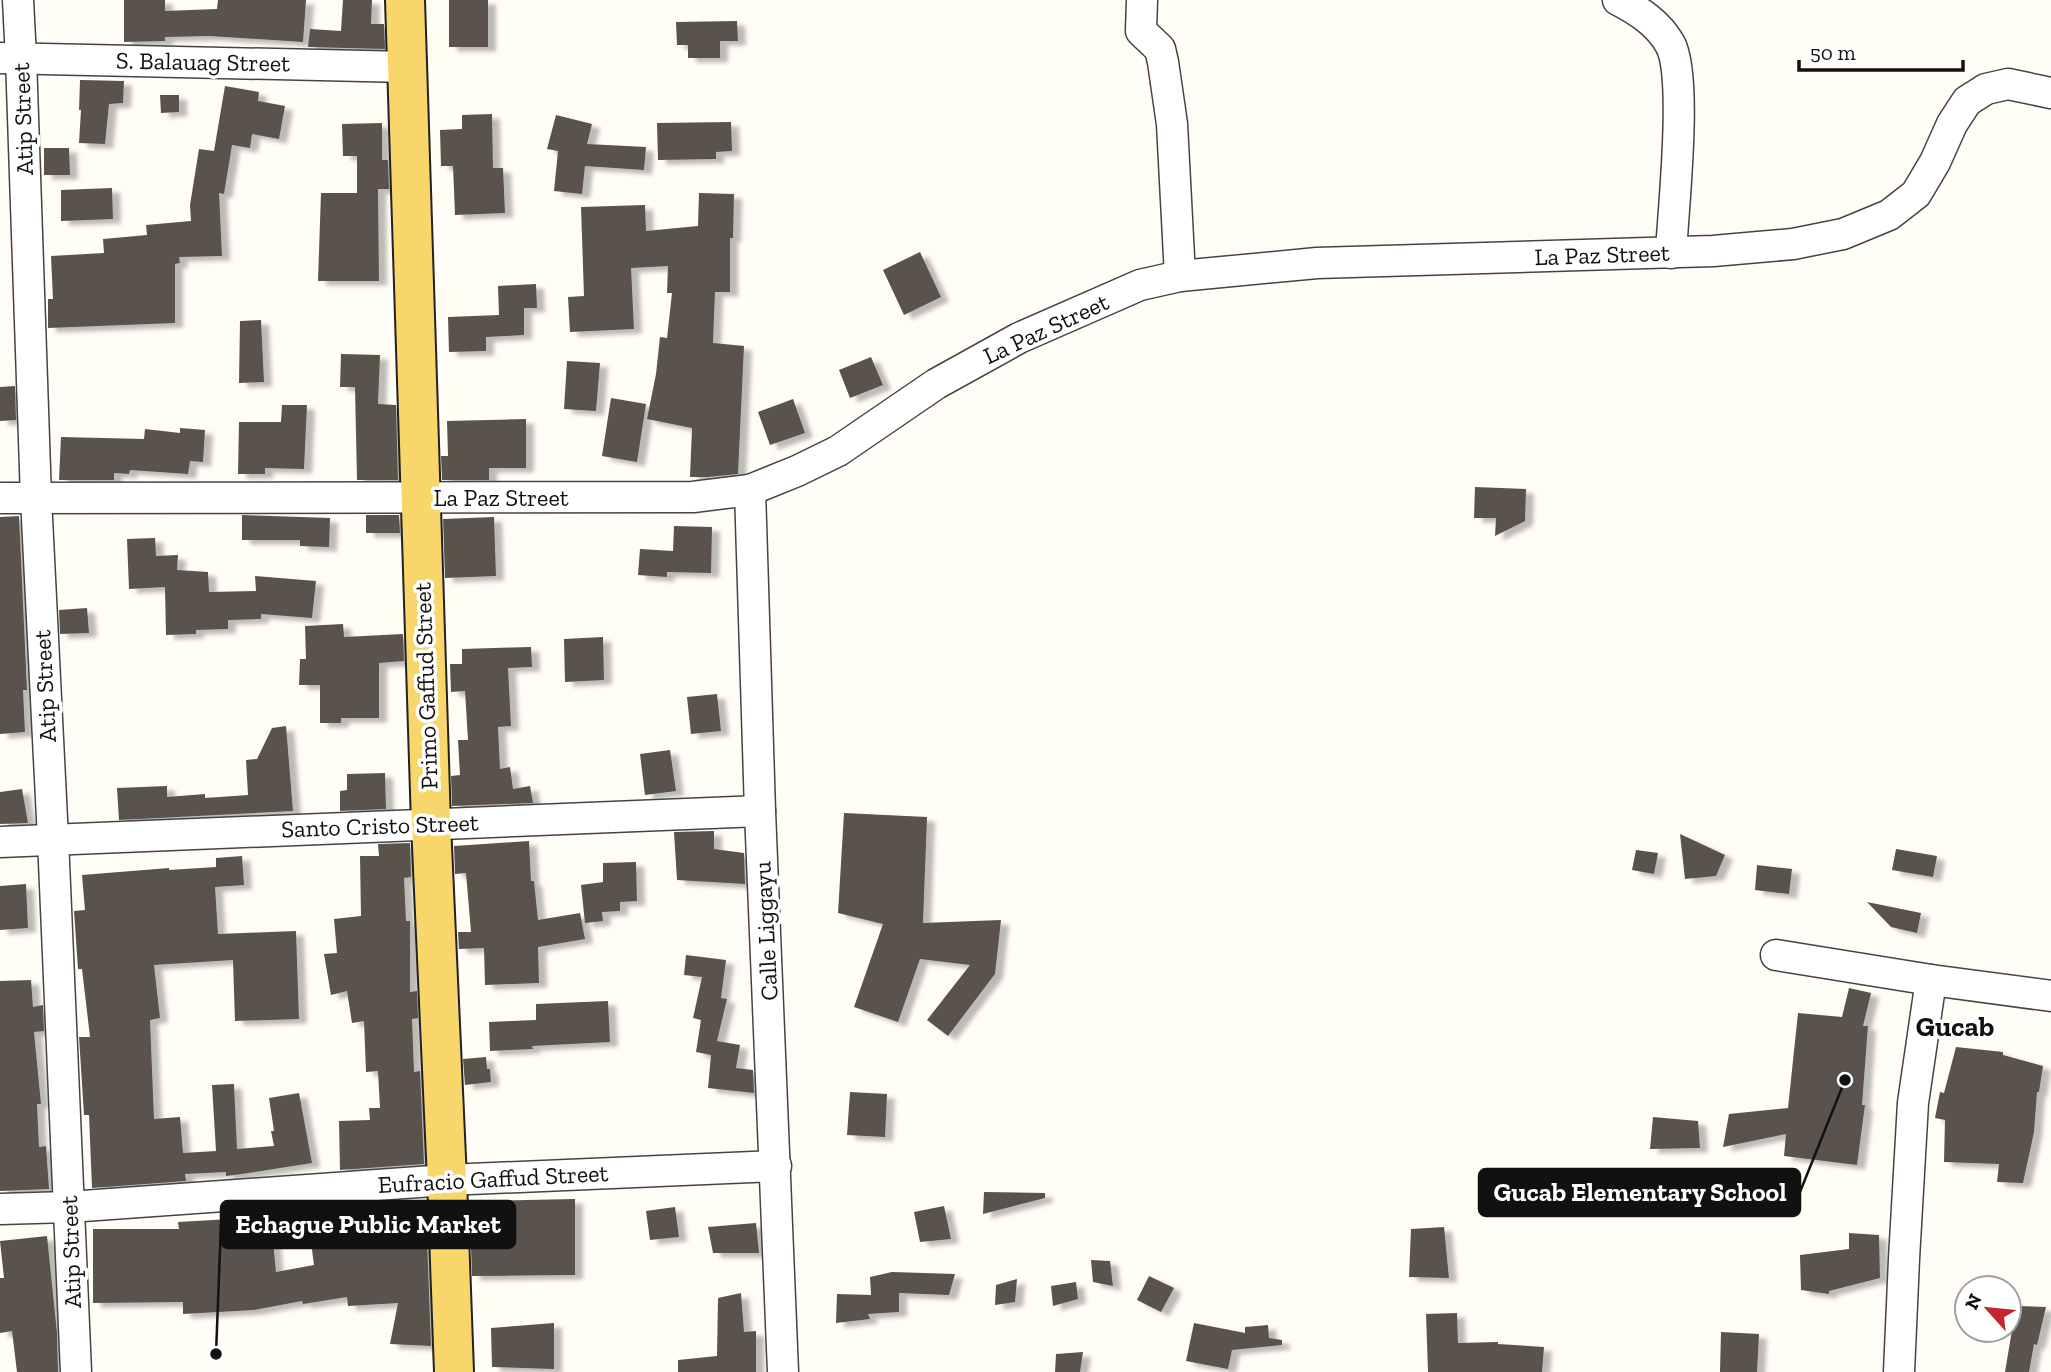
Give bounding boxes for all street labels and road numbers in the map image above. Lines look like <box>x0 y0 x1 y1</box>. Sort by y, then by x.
street label: S. Balauag Street <box>116 45 290 78</box>
street label: Atip Street <box>6 62 39 176</box>
street label: La Paz Street <box>1534 238 1670 271</box>
street label: La Paz Street <box>978 287 1113 370</box>
street label: La Paz Street <box>433 483 569 512</box>
street label: Primo Gaffud Street <box>407 582 444 790</box>
street label: Atip Street <box>27 629 62 743</box>
street label: Santo Cristo Street <box>281 808 479 843</box>
street label: Calle Liggayu <box>747 860 784 1001</box>
street label: Eufracio Gaffud Street <box>377 1158 609 1199</box>
street label: Atip Street <box>54 1195 87 1309</box>

